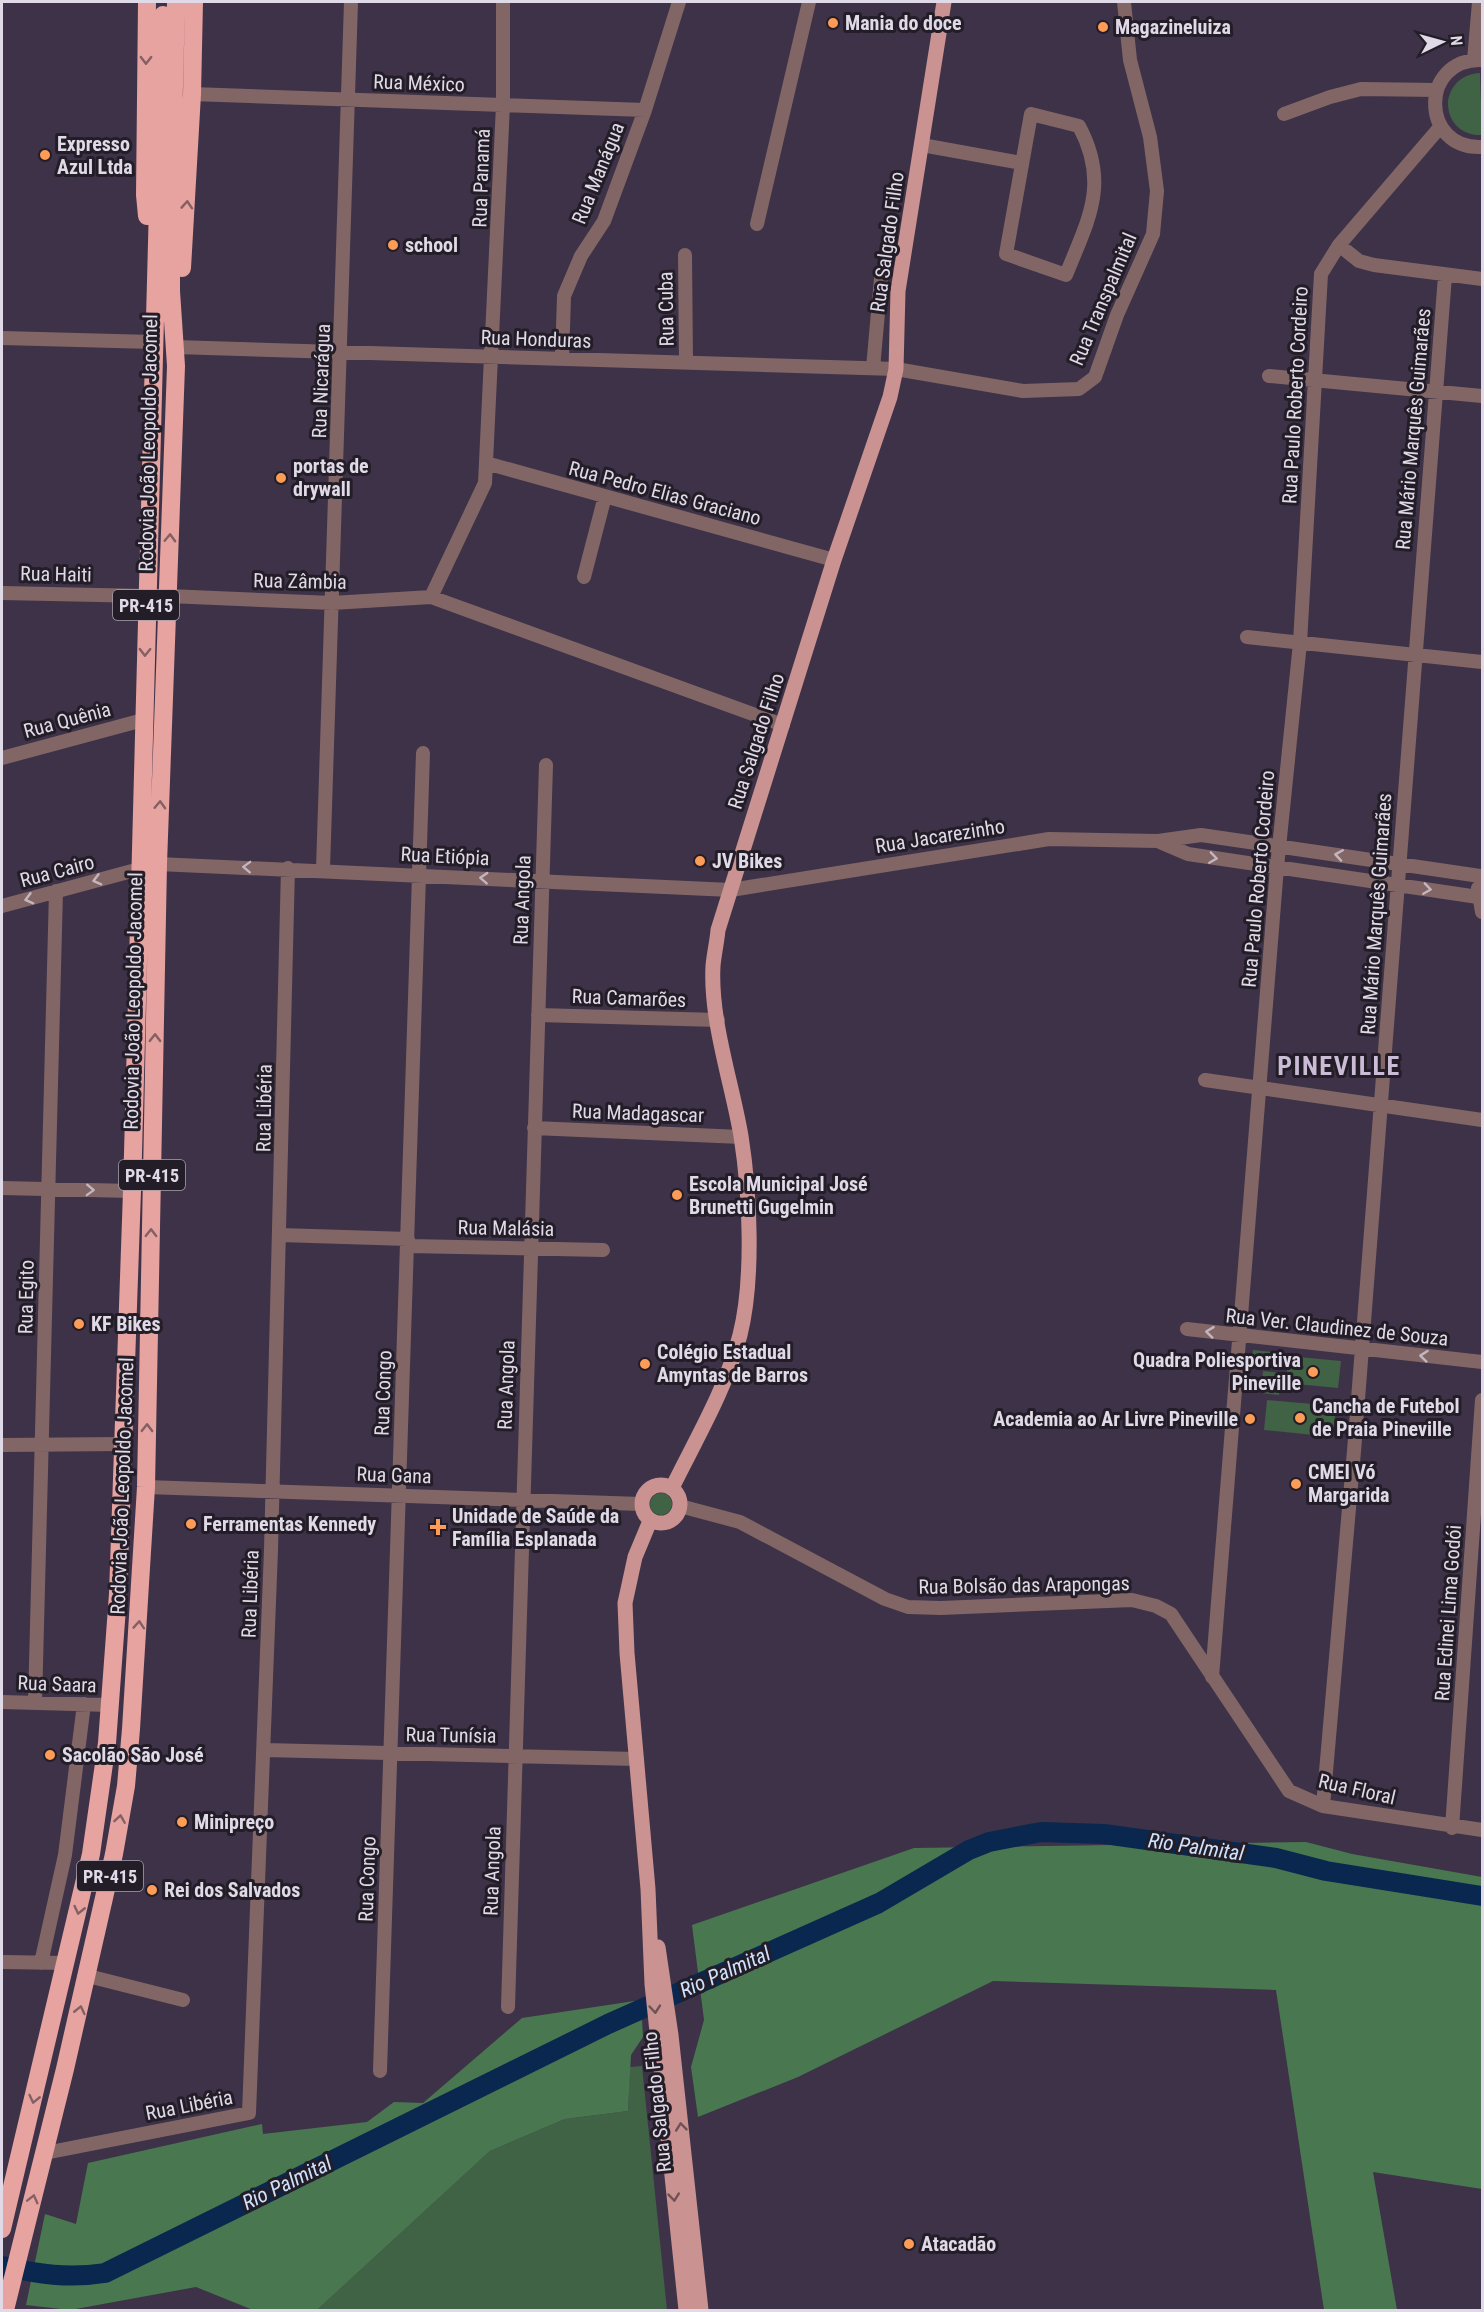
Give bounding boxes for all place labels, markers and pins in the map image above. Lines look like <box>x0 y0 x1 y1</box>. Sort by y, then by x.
place label: Mania do doce <box>845 11 962 35</box>
place label: Magazineluiza <box>1115 15 1231 39</box>
marker: Mania do doce <box>826 16 840 30</box>
marker: Magazineluiza <box>1096 20 1110 34</box>
place label: Expresso Azul Ltda <box>57 132 133 179</box>
marker: Expresso Azul Ltda <box>38 148 52 162</box>
place label: school <box>405 233 458 257</box>
marker: school <box>386 238 400 252</box>
place label: portas de drywall <box>293 454 369 501</box>
marker: portas de drywall <box>274 471 288 485</box>
place label: JV Bikes <box>712 849 782 873</box>
marker: JV Bikes <box>693 854 707 868</box>
place label: Escola Municipal José Brunetti Gugelmin <box>689 1172 868 1219</box>
marker: Escola Municipal José Brunetti Gugelmin <box>670 1188 684 1202</box>
place label: KF Bikes <box>91 1312 160 1336</box>
marker: KF Bikes <box>72 1317 86 1331</box>
place label: Colégio Estadual Amyntas de Barros <box>657 1340 808 1387</box>
place label: Quadra Poliesportiva Pineville <box>1133 1348 1301 1395</box>
marker: Colégio Estadual Amyntas de Barros <box>638 1357 652 1371</box>
marker: Quadra Poliesportiva Pineville <box>1306 1365 1320 1379</box>
place label: Cancha de Futebol de Praia Pineville <box>1312 1394 1460 1441</box>
place label: Academia ao Ar Livre Pineville <box>993 1407 1238 1431</box>
marker: Cancha de Futebol de Praia Pineville <box>1293 1411 1307 1425</box>
marker: Academia ao Ar Livre Pineville <box>1243 1412 1257 1426</box>
place label: CMEI Vó Margarida <box>1308 1460 1390 1507</box>
marker: CMEI Vó Margarida <box>1289 1477 1303 1491</box>
place label: Unidade de Saúde da Família Esplanada <box>452 1504 619 1551</box>
place label: Ferramentas Kennedy <box>203 1512 376 1536</box>
marker: Ferramentas Kennedy <box>184 1517 198 1531</box>
marker: Unidade de Saúde da Família Esplanada <box>429 1518 447 1536</box>
place label: Sacolão São José <box>62 1743 204 1767</box>
marker: Sacolão São José <box>43 1748 57 1762</box>
place label: Minipreço <box>194 1810 274 1834</box>
marker: Minipreço <box>175 1815 189 1829</box>
place label: Rei dos Salvados <box>164 1878 300 1902</box>
marker: Rei dos Salvados <box>145 1883 159 1897</box>
place label: Atacadão <box>921 2232 996 2256</box>
marker: Atacadão <box>902 2237 916 2251</box>

